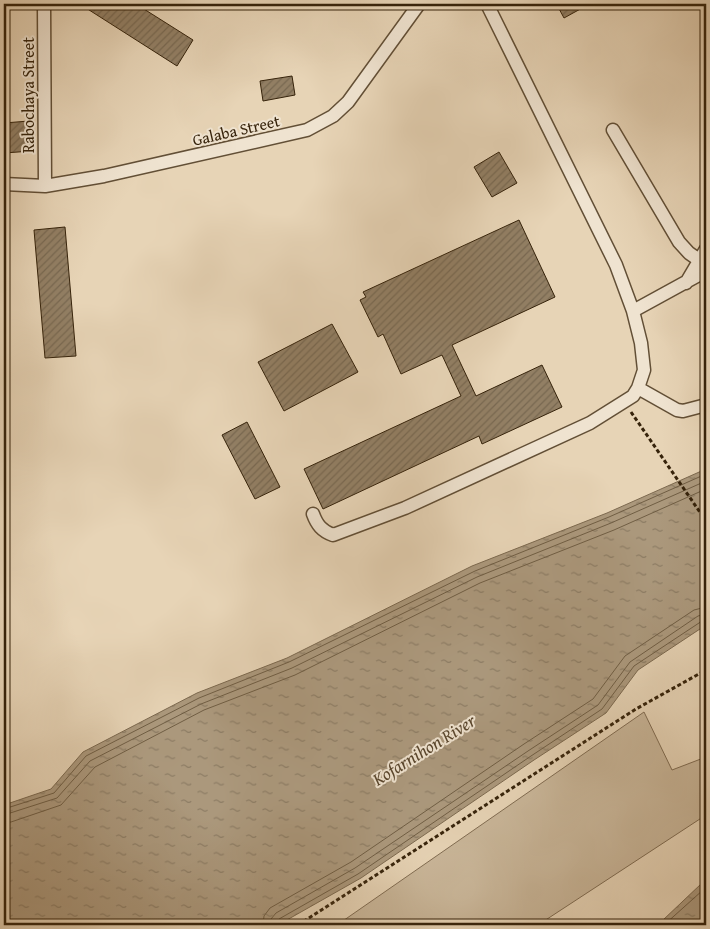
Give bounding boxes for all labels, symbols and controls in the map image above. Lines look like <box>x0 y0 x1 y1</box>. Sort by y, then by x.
street label: Rabochaya Street <box>16 37 40 153</box>
street label: Galaba Street <box>190 108 282 152</box>
water label: Kofarnihon River <box>366 706 482 793</box>

